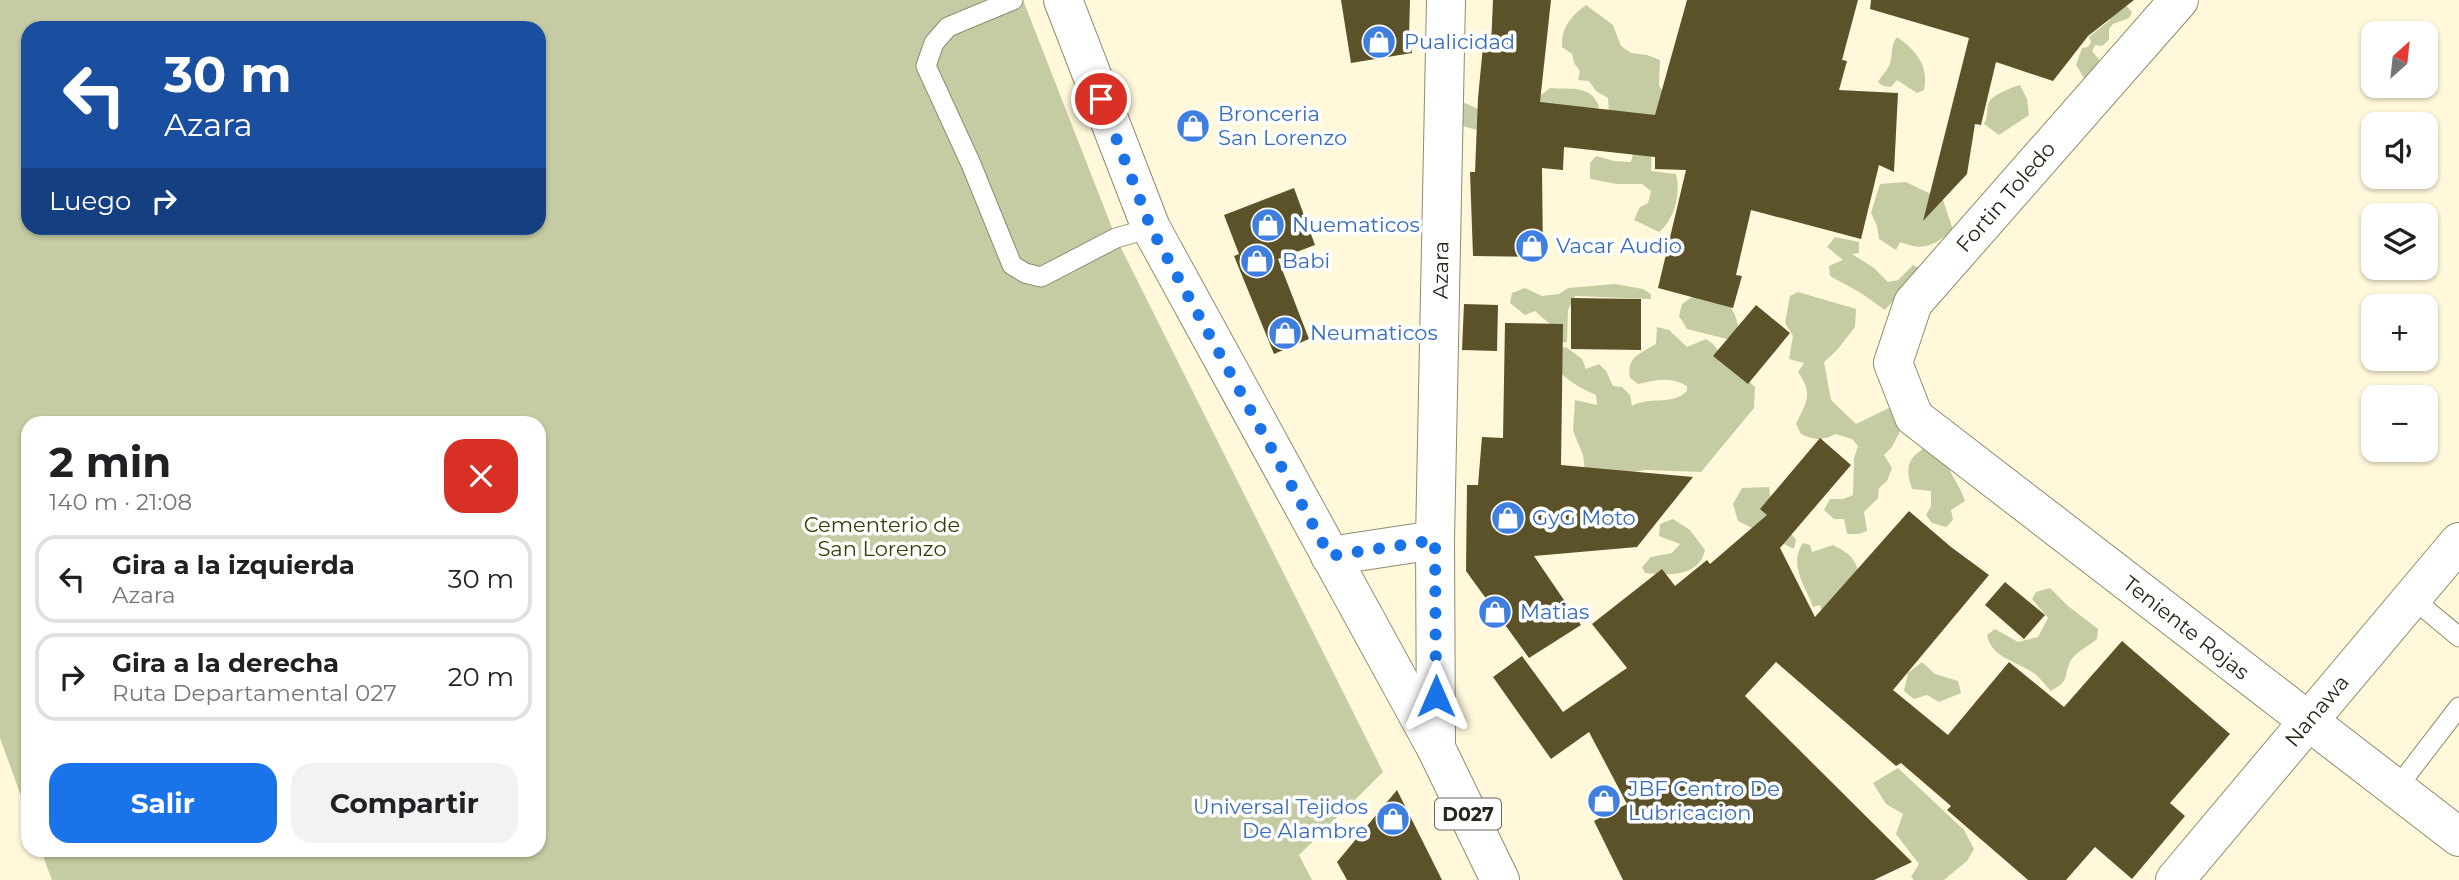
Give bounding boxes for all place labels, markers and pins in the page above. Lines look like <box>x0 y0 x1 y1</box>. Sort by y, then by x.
shop icon: Pualicidad <box>1360 23 1398 61</box>
place label: Pualicidad <box>1404 29 1515 54</box>
pin <box>1071 69 1131 129</box>
place label: Bronceria San Lorenzo <box>1218 101 1347 150</box>
shop icon: Bronceria San Lorenzo <box>1174 107 1212 145</box>
shop icon: Nuematicos <box>1249 206 1287 244</box>
place label: Nuematicos <box>1292 212 1420 237</box>
shop icon: Vacar Audio <box>1513 227 1551 265</box>
place label: Vacar Audio <box>1556 233 1682 258</box>
shop icon: Babi <box>1238 242 1276 280</box>
place label: Babi <box>1282 248 1330 273</box>
shop icon: Neumaticos <box>1266 314 1304 352</box>
place label: Neumaticos <box>1310 320 1438 345</box>
shop icon: GyG Moto <box>1489 499 1527 537</box>
place label: GyG Moto <box>1532 505 1636 530</box>
shop icon: Matias <box>1476 593 1514 631</box>
place label: Matias <box>1520 599 1589 624</box>
place label: JBF Centro De Lubricacion <box>1627 776 1780 825</box>
shop icon: JBF Centro De Lubricacion <box>1585 782 1623 820</box>
place label: Universal Tejidos De Alambre <box>1193 794 1368 843</box>
shop icon: Universal Tejidos De Alambre <box>1374 800 1412 838</box>

